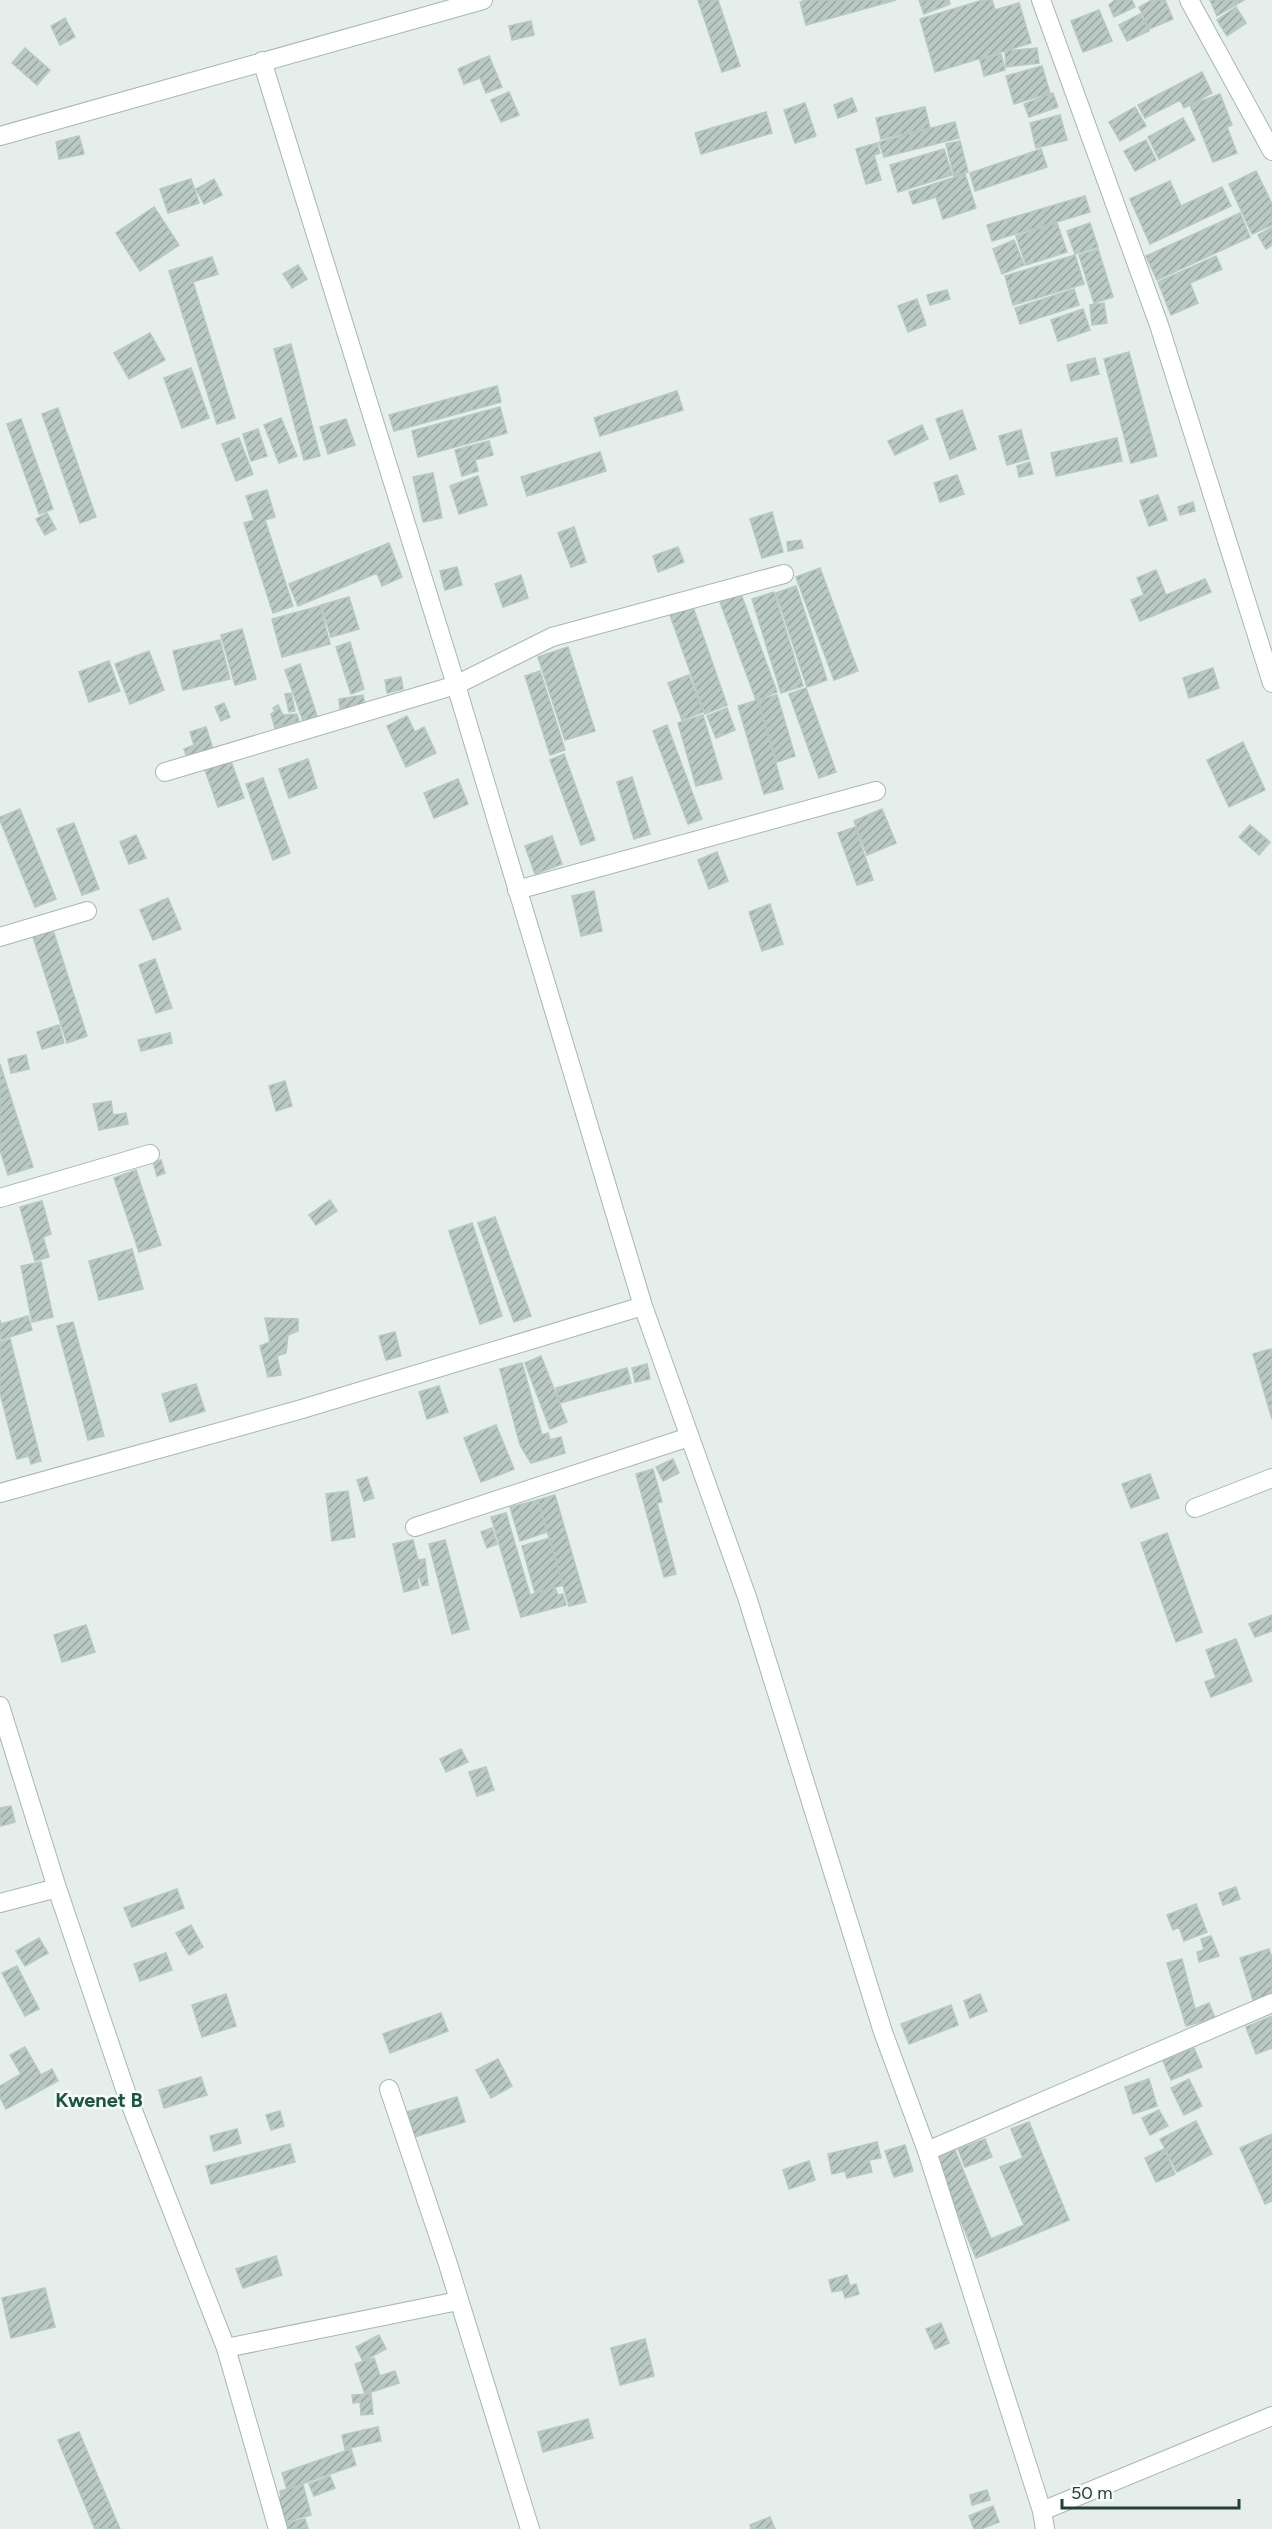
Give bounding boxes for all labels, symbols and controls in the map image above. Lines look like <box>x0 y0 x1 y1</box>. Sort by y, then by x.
district label: Kwenet B <box>55 2088 143 2112</box>
scale bar <box>1062 2472 1239 2510</box>
text: 50 m <box>1071 2482 1113 2504</box>

